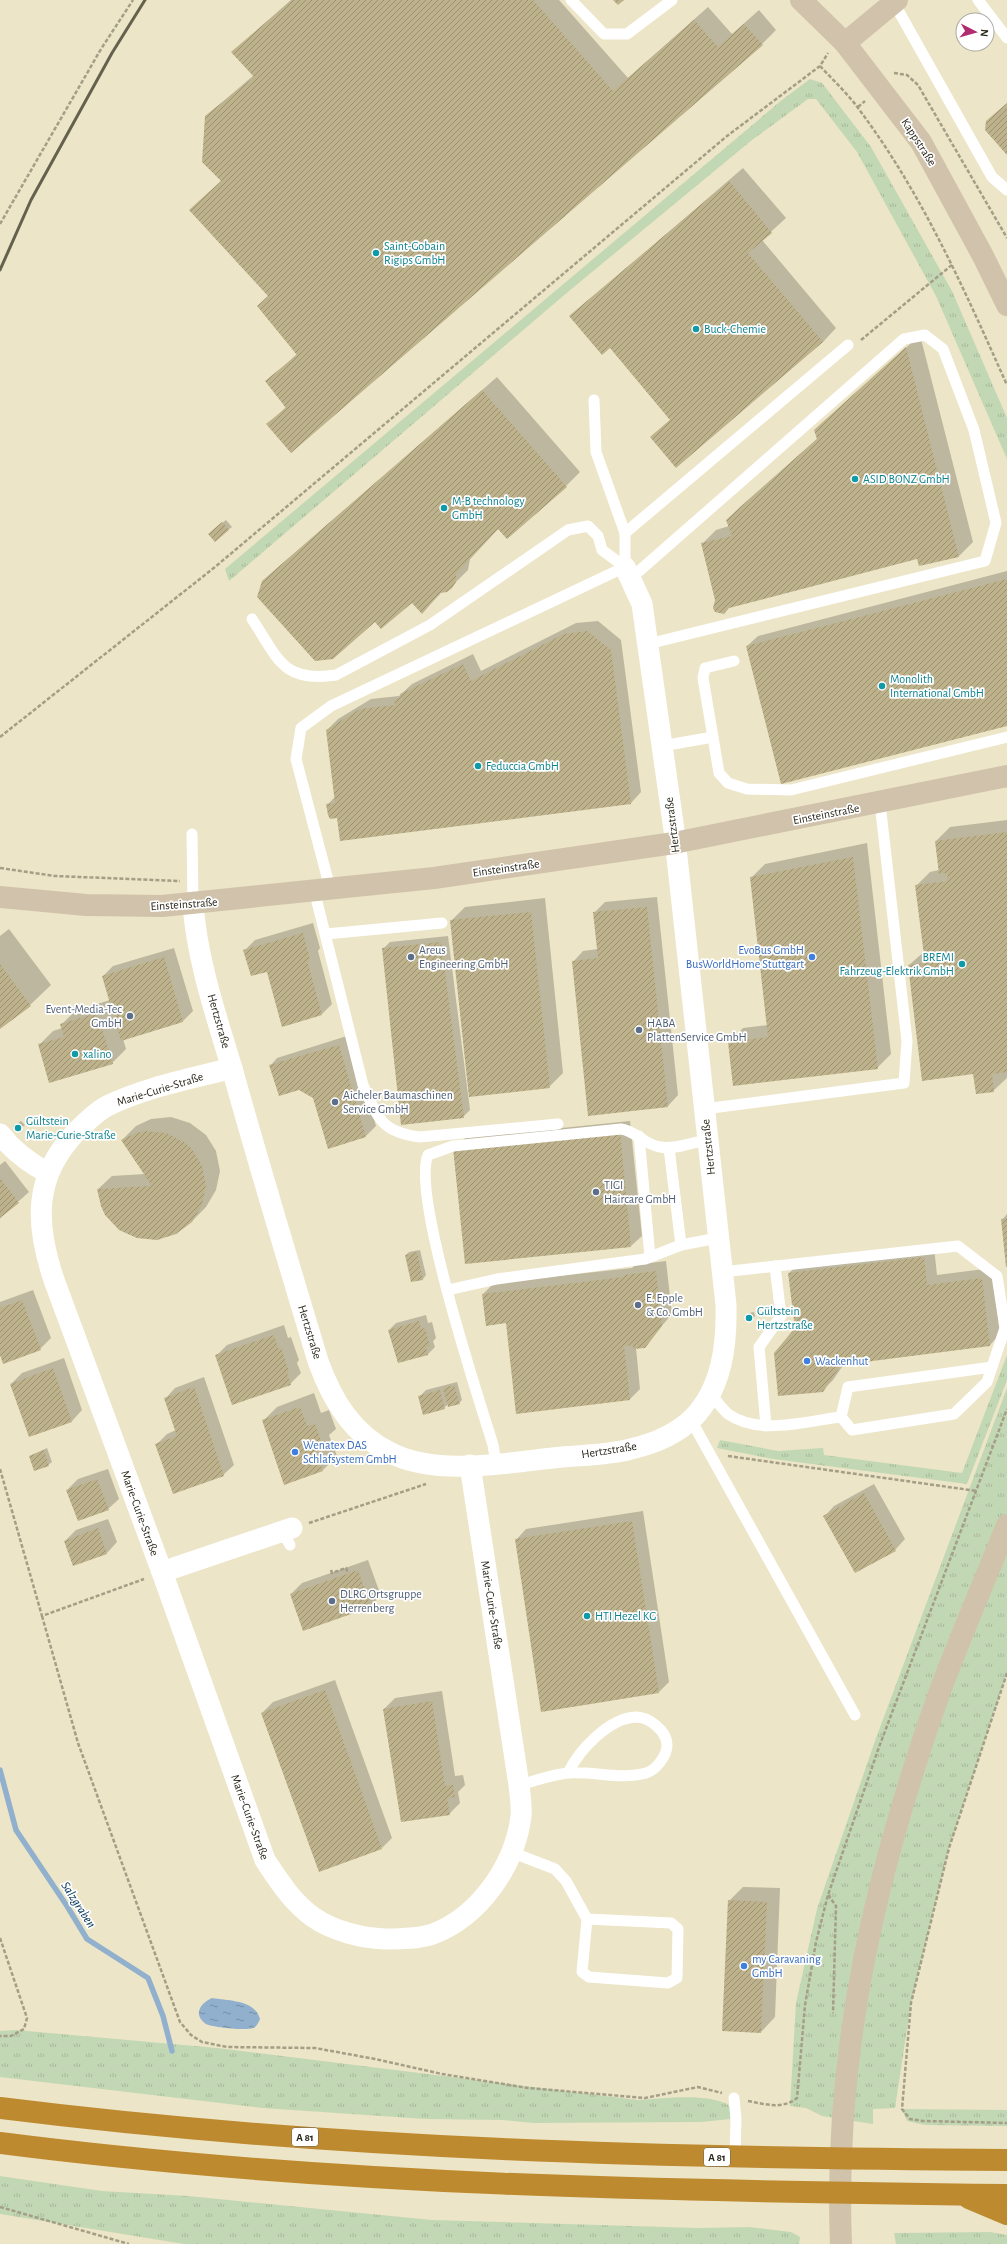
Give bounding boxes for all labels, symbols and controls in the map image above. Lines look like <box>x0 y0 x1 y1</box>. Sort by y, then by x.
north arrow <box>955 12 995 52</box>
text: N <box>979 29 990 37</box>
street label: Kappstraße <box>899 116 939 168</box>
place label: Saint-Gobain Rigips GmbH <box>384 240 446 266</box>
marker: Saint-Gobain Rigips GmbH <box>371 248 381 258</box>
place label: Buck-Chemie <box>704 323 766 335</box>
marker: Buck-Chemie <box>691 324 701 334</box>
place label: ASID BONZ GmbH <box>863 473 950 485</box>
marker: ASID BONZ GmbH <box>850 474 860 484</box>
place label: M-B technology GmbH <box>452 495 525 521</box>
marker: M-B technology GmbH <box>439 503 449 513</box>
place label: Monolith International GmbH <box>890 673 984 699</box>
marker: Monolith International GmbH <box>877 681 887 691</box>
place label: Feduccia GmbH <box>486 760 559 772</box>
marker: Feduccia GmbH <box>473 761 483 771</box>
street label: Hertzstraße <box>663 797 681 853</box>
street label: Einsteinstraße <box>792 802 860 826</box>
street label: Einsteinstraße <box>472 857 540 879</box>
street label: Einsteinstraße <box>150 896 218 912</box>
place label: Areus Engineering GmbH <box>419 944 508 970</box>
place label: EvoBus GmbH BusWorldHome Stuttgart <box>686 944 804 970</box>
place label: BREMI Fahrzeug-Elektrik GmbH <box>840 951 954 977</box>
marker: Areus Engineering GmbH <box>406 952 416 962</box>
marker: EvoBus GmbH BusWorldHome Stuttgart <box>807 952 817 962</box>
marker: BREMI Fahrzeug-Elektrik GmbH <box>957 959 967 969</box>
street label: Hertzstraße <box>206 992 232 1050</box>
place label: Event-Media-Tec GmbH <box>45 1003 122 1029</box>
marker: Event-Media-Tec GmbH <box>125 1011 135 1021</box>
place label: HABA PlattenService GmbH <box>647 1017 747 1043</box>
marker: HABA PlattenService GmbH <box>634 1025 644 1035</box>
place label: xalino <box>83 1048 112 1060</box>
marker: xalino <box>70 1049 80 1059</box>
street label: Marie-Curie-Straße <box>115 1070 205 1108</box>
place label: Aicheler Baumaschinen Service GmbH <box>343 1089 453 1115</box>
marker: Aicheler Baumaschinen Service GmbH <box>330 1097 340 1107</box>
place label: Gültstein Marie-Curie-Straße <box>26 1115 116 1141</box>
street label: Hertzstraße <box>699 1119 717 1175</box>
marker: Gültstein Marie-Curie-Straße <box>13 1123 23 1133</box>
place label: TIGI Haircare GmbH <box>604 1179 676 1205</box>
marker: TIGI Haircare GmbH <box>591 1187 601 1197</box>
place label: E. Epple & Co. GmbH <box>646 1292 703 1318</box>
marker: E. Epple & Co. GmbH <box>633 1300 643 1310</box>
street label: Hertzstraße <box>296 1304 324 1360</box>
place label: Gültstein Hertzstraße <box>757 1305 813 1331</box>
marker: Gültstein Hertzstraße <box>744 1313 754 1323</box>
place label: Wackenhut <box>815 1355 869 1367</box>
marker: Wackenhut <box>802 1356 812 1366</box>
place label: Wenatex DAS Schlafsystem GmbH <box>303 1439 397 1466</box>
street label: Hertzstraße <box>580 1440 638 1460</box>
marker: Wenatex DAS Schlafsystem GmbH <box>290 1447 300 1457</box>
street label: Marie-Curie-Straße <box>119 1469 161 1557</box>
street label: Marie-Curie-Straße <box>479 1560 505 1650</box>
place label: DLRG Ortsgruppe Herrenberg <box>340 1588 422 1614</box>
marker: DLRG Ortsgruppe Herrenberg <box>327 1596 337 1606</box>
place label: HTI Hezel KG <box>595 1610 656 1622</box>
marker: HTI Hezel KG <box>582 1611 592 1621</box>
street label: Marie-Curie-Straße <box>229 1773 271 1861</box>
water label: Salzgraben <box>58 1880 98 1930</box>
place label: my Caravaning GmbH <box>752 1953 821 1979</box>
marker: my Caravaning GmbH <box>739 1961 749 1971</box>
road number: A 81 <box>292 2128 318 2146</box>
road number: A 81 <box>704 2148 730 2166</box>

